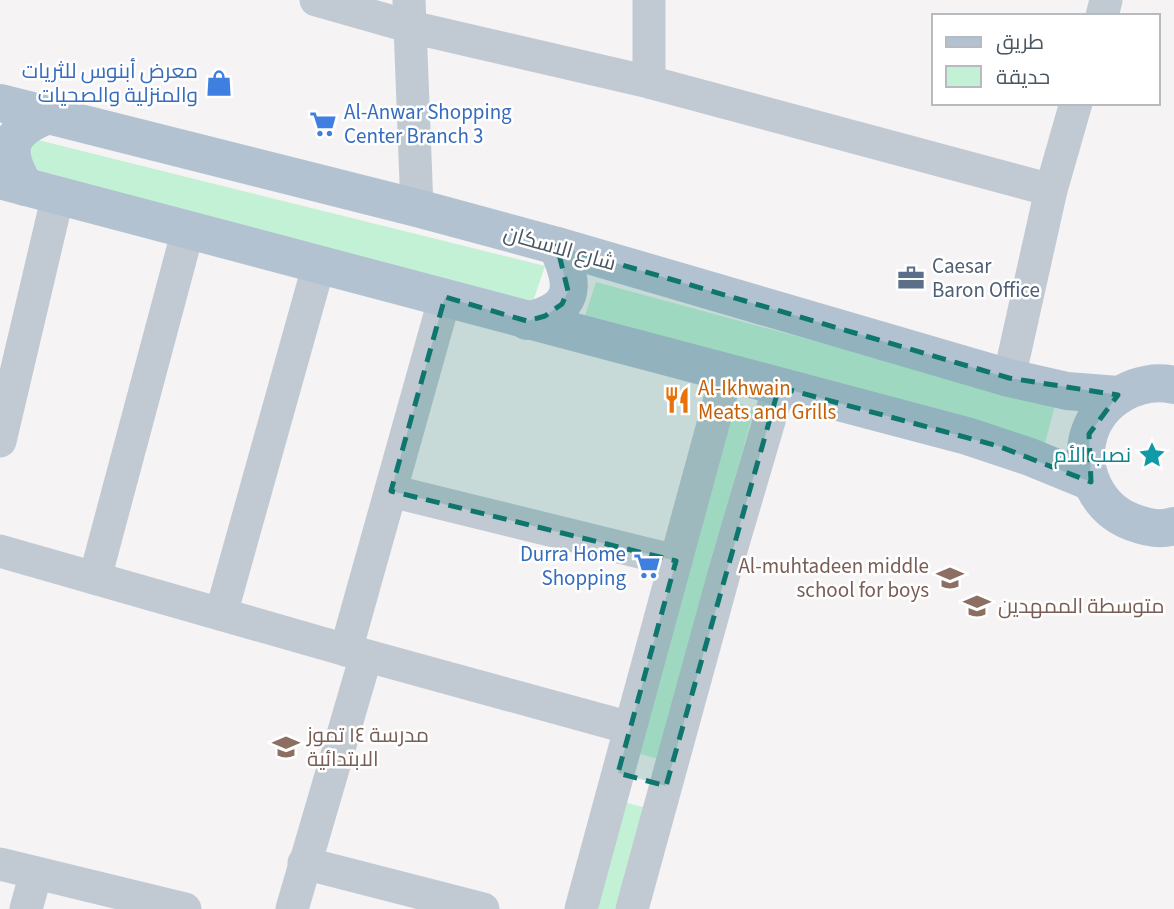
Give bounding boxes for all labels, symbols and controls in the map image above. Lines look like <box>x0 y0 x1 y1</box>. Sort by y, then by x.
legend <box>932 14 1160 105</box>
text: طريق <box>996 27 1044 57</box>
place label: معرض أبنوس للثريات والمنزلية والصحيات <box>22 56 198 110</box>
text: حديقة <box>996 62 1050 92</box>
shop icon: معرض أبنوس للثريات والمنزلية والصحيات <box>204 68 234 98</box>
place label: Al-Anwar Shopping Center Branch 3 <box>344 97 512 151</box>
supermarket icon: Al-Anwar Shopping Center Branch 3 <box>308 109 338 139</box>
street label: شارع الاسكان <box>500 218 620 278</box>
place label: Caesar Baron Office <box>932 251 1040 305</box>
office icon: Caesar Baron Office <box>896 263 926 293</box>
place label: Al-Ikhwain Meats and Grills <box>698 373 837 427</box>
restaurant icon: Al-Ikhwain Meats and Grills <box>662 385 692 415</box>
place label: نصب الأم <box>1054 440 1131 470</box>
place icon: نصب الأم <box>1137 440 1167 470</box>
place label: Durra Home Shopping <box>520 539 626 593</box>
supermarket icon: Durra Home Shopping <box>632 551 662 581</box>
place label: Al-muhtadeen middle school for boys <box>738 551 929 605</box>
school or university icon: Al-muhtadeen middle school for boys <box>935 563 965 593</box>
school or university icon: متوسطة الممهدين <box>962 591 992 621</box>
place label: متوسطة الممهدين <box>998 591 1164 621</box>
place label: مدرسة ١٤ تموز الابتدائية <box>306 720 429 774</box>
school or university icon: مدرسة ١٤ تموز الابتدائية <box>271 732 301 762</box>

